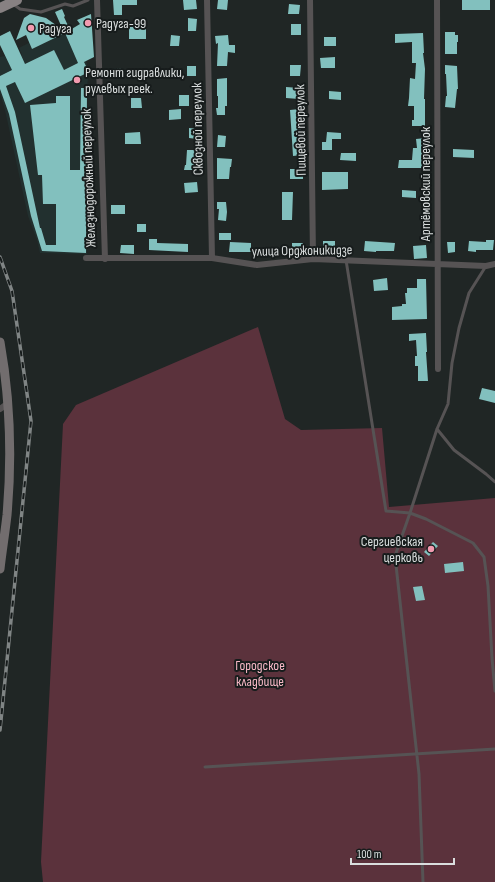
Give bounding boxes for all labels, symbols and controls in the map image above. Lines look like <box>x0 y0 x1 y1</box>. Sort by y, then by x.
place label: Радуга-99 <box>96 15 146 32</box>
marker: Радуга-99 <box>83 18 93 28</box>
place label: Радуга <box>39 20 72 37</box>
marker: Радуга <box>26 23 36 33</box>
place label: Ремонт гидравлики, рулевых реек. <box>85 64 185 97</box>
marker: Ремонт гидравлики, рулевых реек. <box>72 75 82 85</box>
street label: Сквозной переулок <box>188 82 207 176</box>
street label: Пищевой переулок <box>291 83 310 176</box>
street label: Железнодорожный переулок <box>78 108 99 248</box>
street label: Артёмовский переулок <box>417 126 434 242</box>
street label: улица Орджоникидзе <box>252 241 352 260</box>
place label: Сергиевская церковь <box>361 533 423 566</box>
marker: Сергиевская церковь <box>426 544 436 554</box>
park label: Городское кладбище <box>235 657 285 690</box>
scale bar <box>351 840 454 866</box>
text: 100 m <box>357 847 382 862</box>

